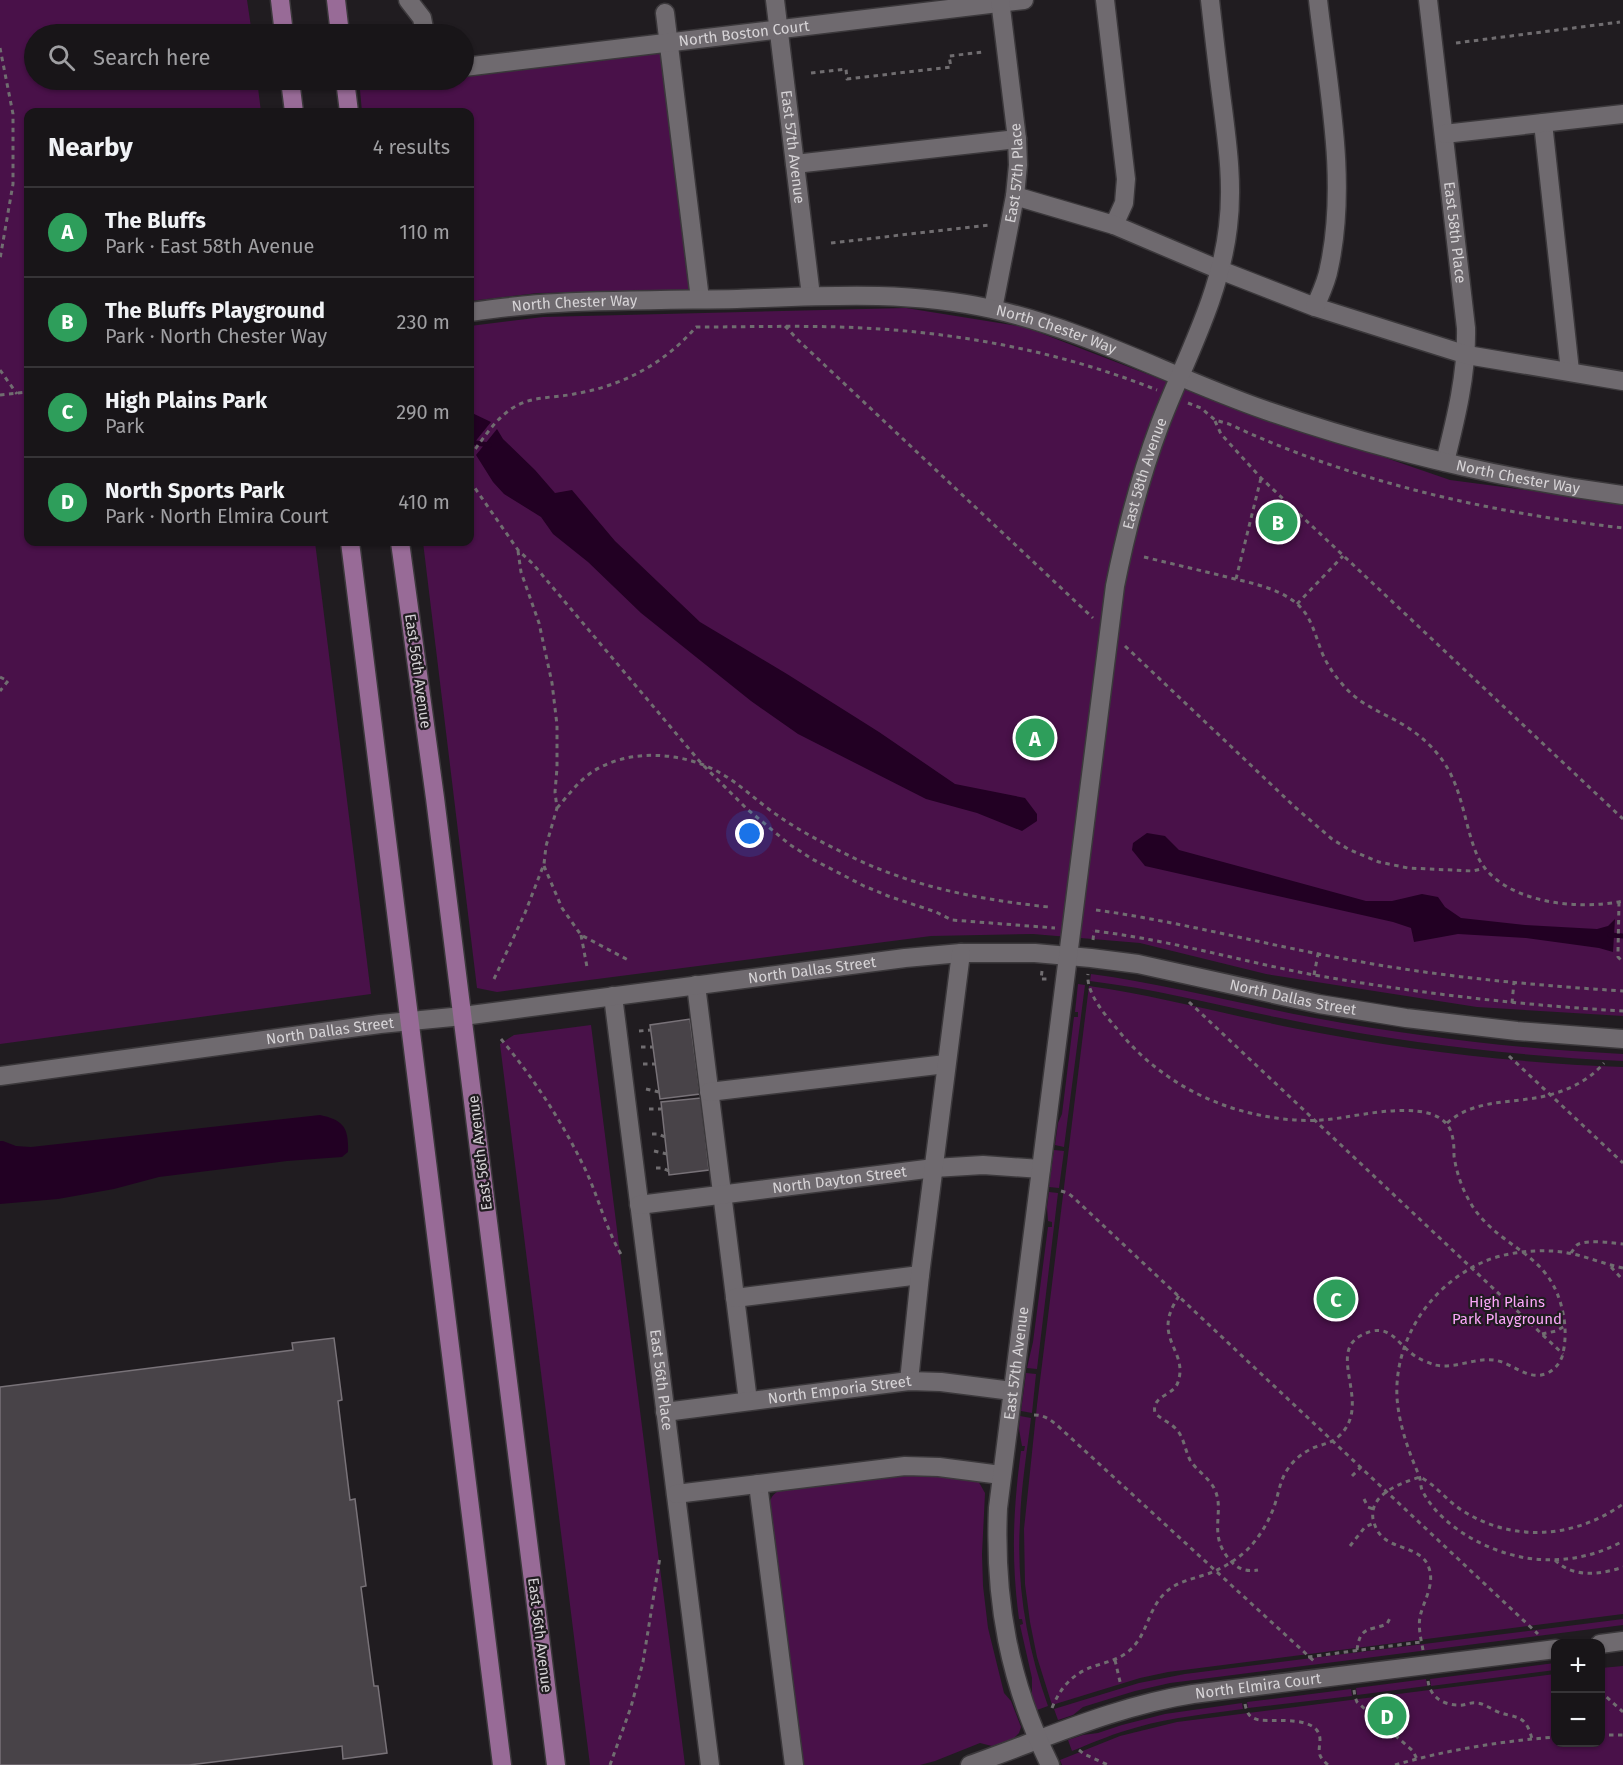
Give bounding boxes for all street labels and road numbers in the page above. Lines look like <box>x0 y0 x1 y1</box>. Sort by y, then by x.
street label: North Boston Court <box>678 17 811 50</box>
street label: East 57th Avenue <box>777 89 809 205</box>
street label: East 57th Place <box>1001 122 1027 225</box>
street label: East 58th Place <box>1440 181 1470 284</box>
street label: North Chester Way <box>511 291 638 316</box>
street label: North Chester Way <box>994 301 1120 358</box>
street label: East 58th Avenue <box>1119 415 1171 531</box>
street label: North Chester Way <box>1454 456 1582 498</box>
street label: East 56th Avenue <box>401 612 435 730</box>
street label: North Dallas Street <box>747 953 878 988</box>
street label: North Dallas Street <box>1228 975 1358 1019</box>
street label: North Dallas Street <box>265 1014 395 1049</box>
street label: East 56th Avenue <box>464 1094 496 1212</box>
street label: North Dayton Street <box>771 1162 908 1197</box>
street label: East 57th Avenue <box>1000 1306 1032 1421</box>
street label: East 56th Place <box>646 1328 677 1432</box>
street label: North Emporia Street <box>767 1372 913 1408</box>
street label: East 56th Avenue <box>524 1576 556 1694</box>
street label: North Elmira Court <box>1194 1669 1323 1703</box>

